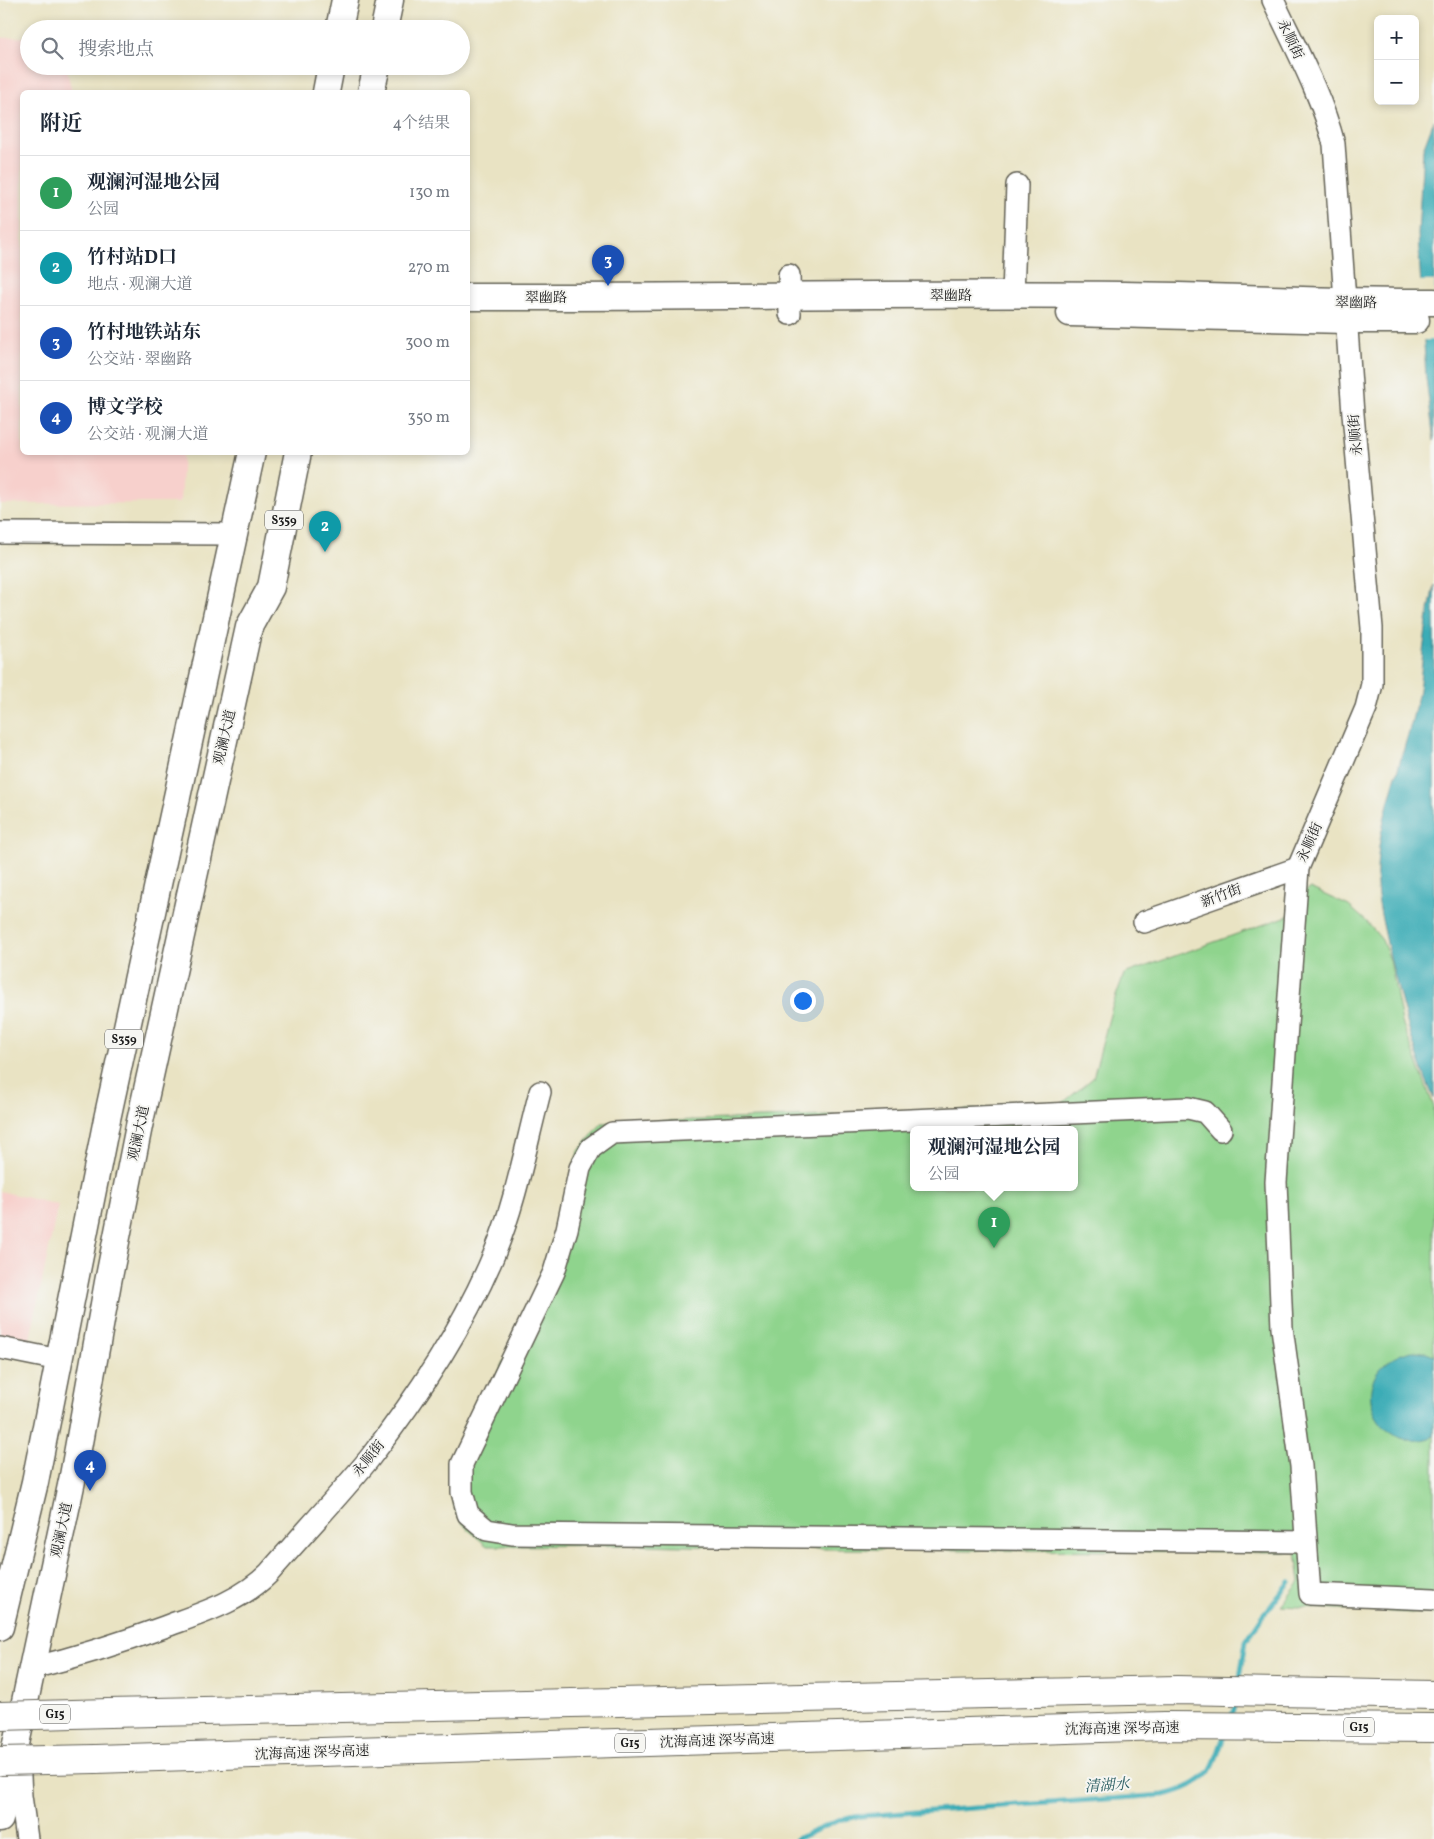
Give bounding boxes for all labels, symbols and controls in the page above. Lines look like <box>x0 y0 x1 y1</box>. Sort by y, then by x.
map controls <box>1374 15 1419 105</box>
button: + <box>1374 15 1419 60</box>
street label: 永顺街 <box>1272 17 1307 63</box>
search box <box>20 20 470 75</box>
icon: search <box>38 34 66 62</box>
text: 搜索地点 <box>78 37 154 63</box>
button: − <box>1374 60 1419 105</box>
text: 附近 <box>40 110 82 139</box>
text: 4个结果 <box>392 113 450 135</box>
text: 观澜河湿地公园 <box>87 170 220 196</box>
text: 1 <box>53 182 59 204</box>
text: 130 m <box>409 182 450 204</box>
text: 公园 <box>87 199 119 221</box>
text: 竹村站D口 <box>87 245 177 271</box>
pin: 3 <box>592 245 624 286</box>
text: 2 <box>52 257 60 279</box>
text: 270 m <box>408 257 450 279</box>
text: 地点 · 观澜大道 <box>87 274 193 296</box>
street label: 翠幽路 <box>930 287 972 306</box>
street label: 翠幽路 <box>525 289 567 308</box>
street label: 翠幽路 <box>1335 294 1377 313</box>
text: 竹村地铁站东 <box>87 320 201 346</box>
text: 3 <box>52 332 60 354</box>
text: 300 m <box>405 332 450 354</box>
text: 公交站 · 翠幽路 <box>87 349 193 371</box>
text: 博文学校 <box>87 395 163 421</box>
text: 4 <box>51 407 61 429</box>
text: 350 m <box>407 407 450 429</box>
street label: 永顺街 <box>1345 413 1368 457</box>
text: 公交站 · 观澜大道 <box>87 424 209 446</box>
road number: S359 <box>265 510 303 530</box>
pin: 2 <box>309 511 341 552</box>
street label: 观澜大道 <box>210 708 241 767</box>
street label: 永顺街 <box>1293 820 1328 866</box>
street label: 新竹街 <box>1199 880 1244 913</box>
your location <box>790 988 816 1014</box>
road number: S359 <box>105 1030 143 1048</box>
street label: 观澜大道 <box>124 1104 155 1163</box>
popup <box>910 1126 1078 1191</box>
text: 观澜河湿地公园 <box>927 1135 1061 1161</box>
text: 公园 <box>927 1164 960 1186</box>
pin: 1 <box>978 1207 1010 1248</box>
street label: 永顺街 <box>349 1437 390 1481</box>
pin: 4 <box>74 1450 106 1491</box>
street label: 观澜大道 <box>47 1501 78 1560</box>
road number: G15 <box>40 1705 70 1724</box>
road number: G15 <box>1344 1718 1374 1736</box>
street label: 沈海高速 深岑高速 <box>1064 1719 1180 1740</box>
street label: 沈海高速 深岑高速 <box>659 1730 775 1753</box>
road number: G15 <box>615 1734 645 1752</box>
street label: 沈海高速 深岑高速 <box>254 1742 370 1765</box>
water label: 清湖水 <box>1084 1774 1132 1799</box>

